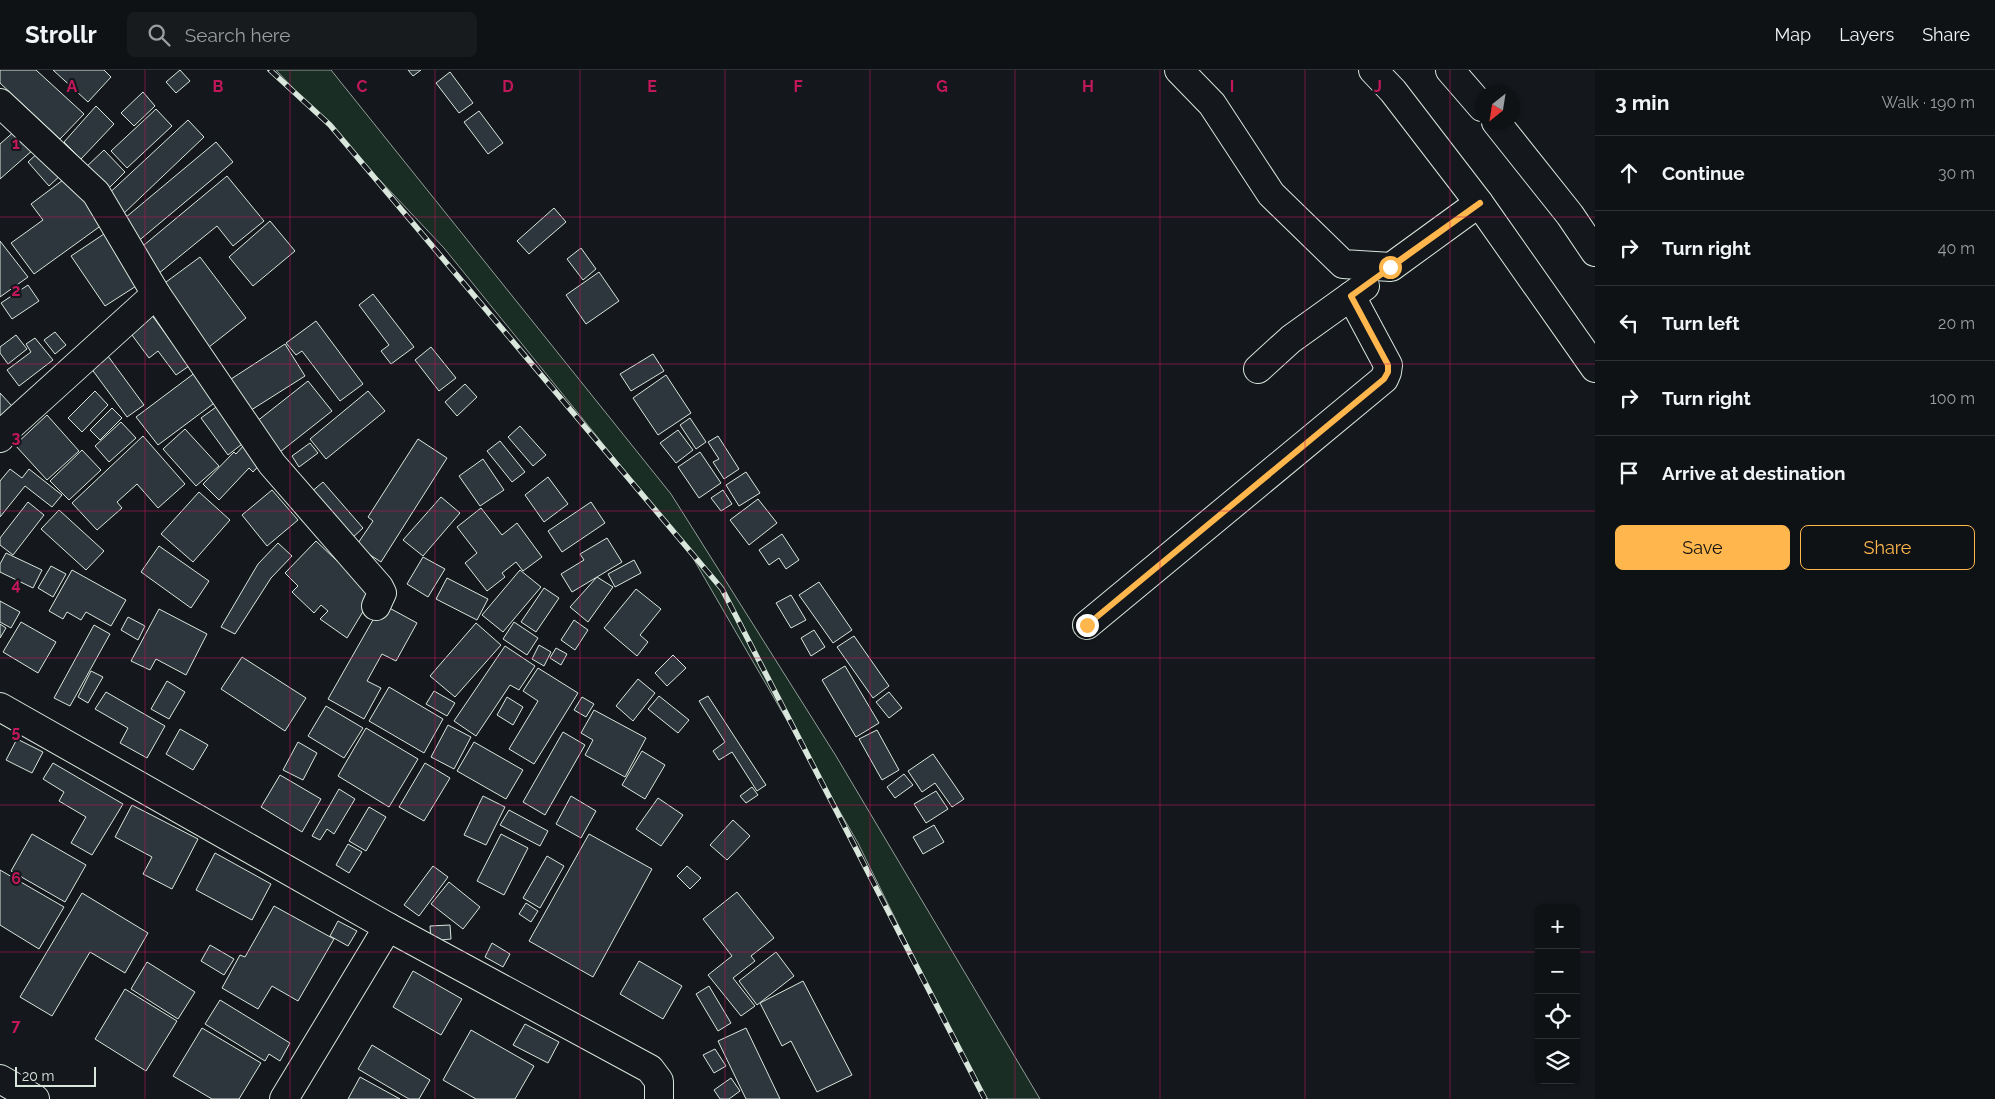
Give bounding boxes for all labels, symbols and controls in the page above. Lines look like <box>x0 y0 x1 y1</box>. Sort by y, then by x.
search box <box>127 12 477 57</box>
text: Strollr <box>25 20 97 49</box>
icon: search <box>145 21 173 49</box>
text: Search here <box>185 24 290 46</box>
text: Map <box>1775 24 1811 45</box>
text: Layers <box>1839 24 1894 45</box>
text: Share <box>1922 24 1970 45</box>
text: A <box>67 77 78 96</box>
text: B <box>213 77 224 96</box>
text: C <box>357 77 368 96</box>
text: D <box>502 77 514 96</box>
text: E <box>647 77 657 96</box>
text: F <box>793 77 803 96</box>
text: G <box>936 77 948 96</box>
text: H <box>1082 77 1094 96</box>
text: I <box>1230 77 1234 96</box>
text: J <box>1374 77 1382 96</box>
north arrow <box>1475 85 1520 130</box>
text: 3 min <box>1615 90 1669 115</box>
text: Walk · 190 m <box>1882 93 1975 112</box>
text: 1 <box>12 134 20 153</box>
icon: ahead <box>1615 159 1643 187</box>
text: Continue <box>1662 162 1745 184</box>
text: 30 m <box>1938 164 1975 183</box>
icon: right <box>1615 234 1643 262</box>
text: Turn right <box>1662 237 1751 259</box>
text: 40 m <box>1938 239 1975 258</box>
route start <box>1379 256 1402 279</box>
text: 2 <box>11 281 21 300</box>
icon: left <box>1615 309 1643 337</box>
text: Turn left <box>1662 312 1739 334</box>
text: 20 m <box>1938 314 1975 333</box>
icon: right <box>1615 384 1643 412</box>
text: Turn right <box>1662 387 1751 409</box>
text: 100 m <box>1930 389 1975 408</box>
text: 3 <box>12 428 21 447</box>
icon: arrive <box>1615 459 1643 487</box>
text: Arrive at destination <box>1662 462 1846 484</box>
button: Save <box>1615 525 1790 570</box>
button: Share <box>1800 525 1975 570</box>
text: 4 <box>11 575 21 594</box>
route end <box>1076 614 1099 637</box>
text: 5 <box>12 722 21 741</box>
text: 6 <box>11 869 21 888</box>
map controls <box>1535 904 1580 1084</box>
button: + <box>1535 904 1580 949</box>
button: − <box>1535 949 1580 994</box>
button: locate <box>1535 994 1580 1039</box>
text: 7 <box>12 1016 21 1035</box>
button: layers <box>1535 1039 1580 1084</box>
scale bar <box>15 1064 96 1087</box>
text: 20 m <box>22 1068 54 1084</box>

